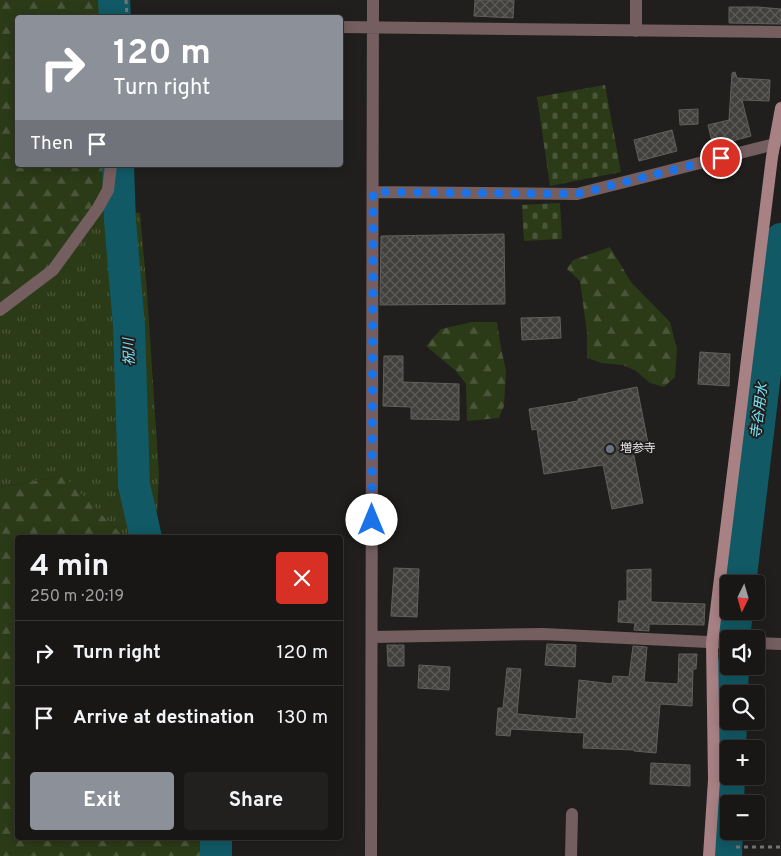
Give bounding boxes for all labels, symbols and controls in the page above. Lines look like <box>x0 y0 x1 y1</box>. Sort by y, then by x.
text: 120 m <box>113 32 211 76</box>
icon: right <box>30 35 95 100</box>
text: Turn right <box>113 75 210 102</box>
icon: arrive <box>83 130 111 158</box>
text: Then <box>30 132 73 156</box>
pin <box>700 137 742 179</box>
icon: arrive <box>707 144 735 172</box>
water label: 祝川 <box>121 336 139 366</box>
water label: 寺谷用水 <box>748 380 772 440</box>
place label: 増参寺 <box>620 441 656 457</box>
marker: 増参寺 <box>604 443 616 455</box>
position arrow <box>345 493 397 545</box>
text: 4 min <box>30 549 109 586</box>
button: close <box>276 552 328 604</box>
north arrow <box>720 575 765 620</box>
map controls <box>720 575 765 840</box>
text: 250 m · 20:19 <box>30 587 124 607</box>
button: sound <box>720 630 765 675</box>
icon: right <box>30 639 58 667</box>
text: Turn right <box>73 641 161 665</box>
text: 120 m <box>277 641 328 665</box>
button: search <box>720 685 765 730</box>
icon: arrive <box>30 704 58 732</box>
text: Arrive at destination <box>73 706 254 730</box>
text: 130 m <box>277 706 328 730</box>
button: + <box>720 740 765 785</box>
button: Exit <box>30 772 174 830</box>
button: Share <box>184 772 328 830</box>
button: − <box>720 795 765 840</box>

